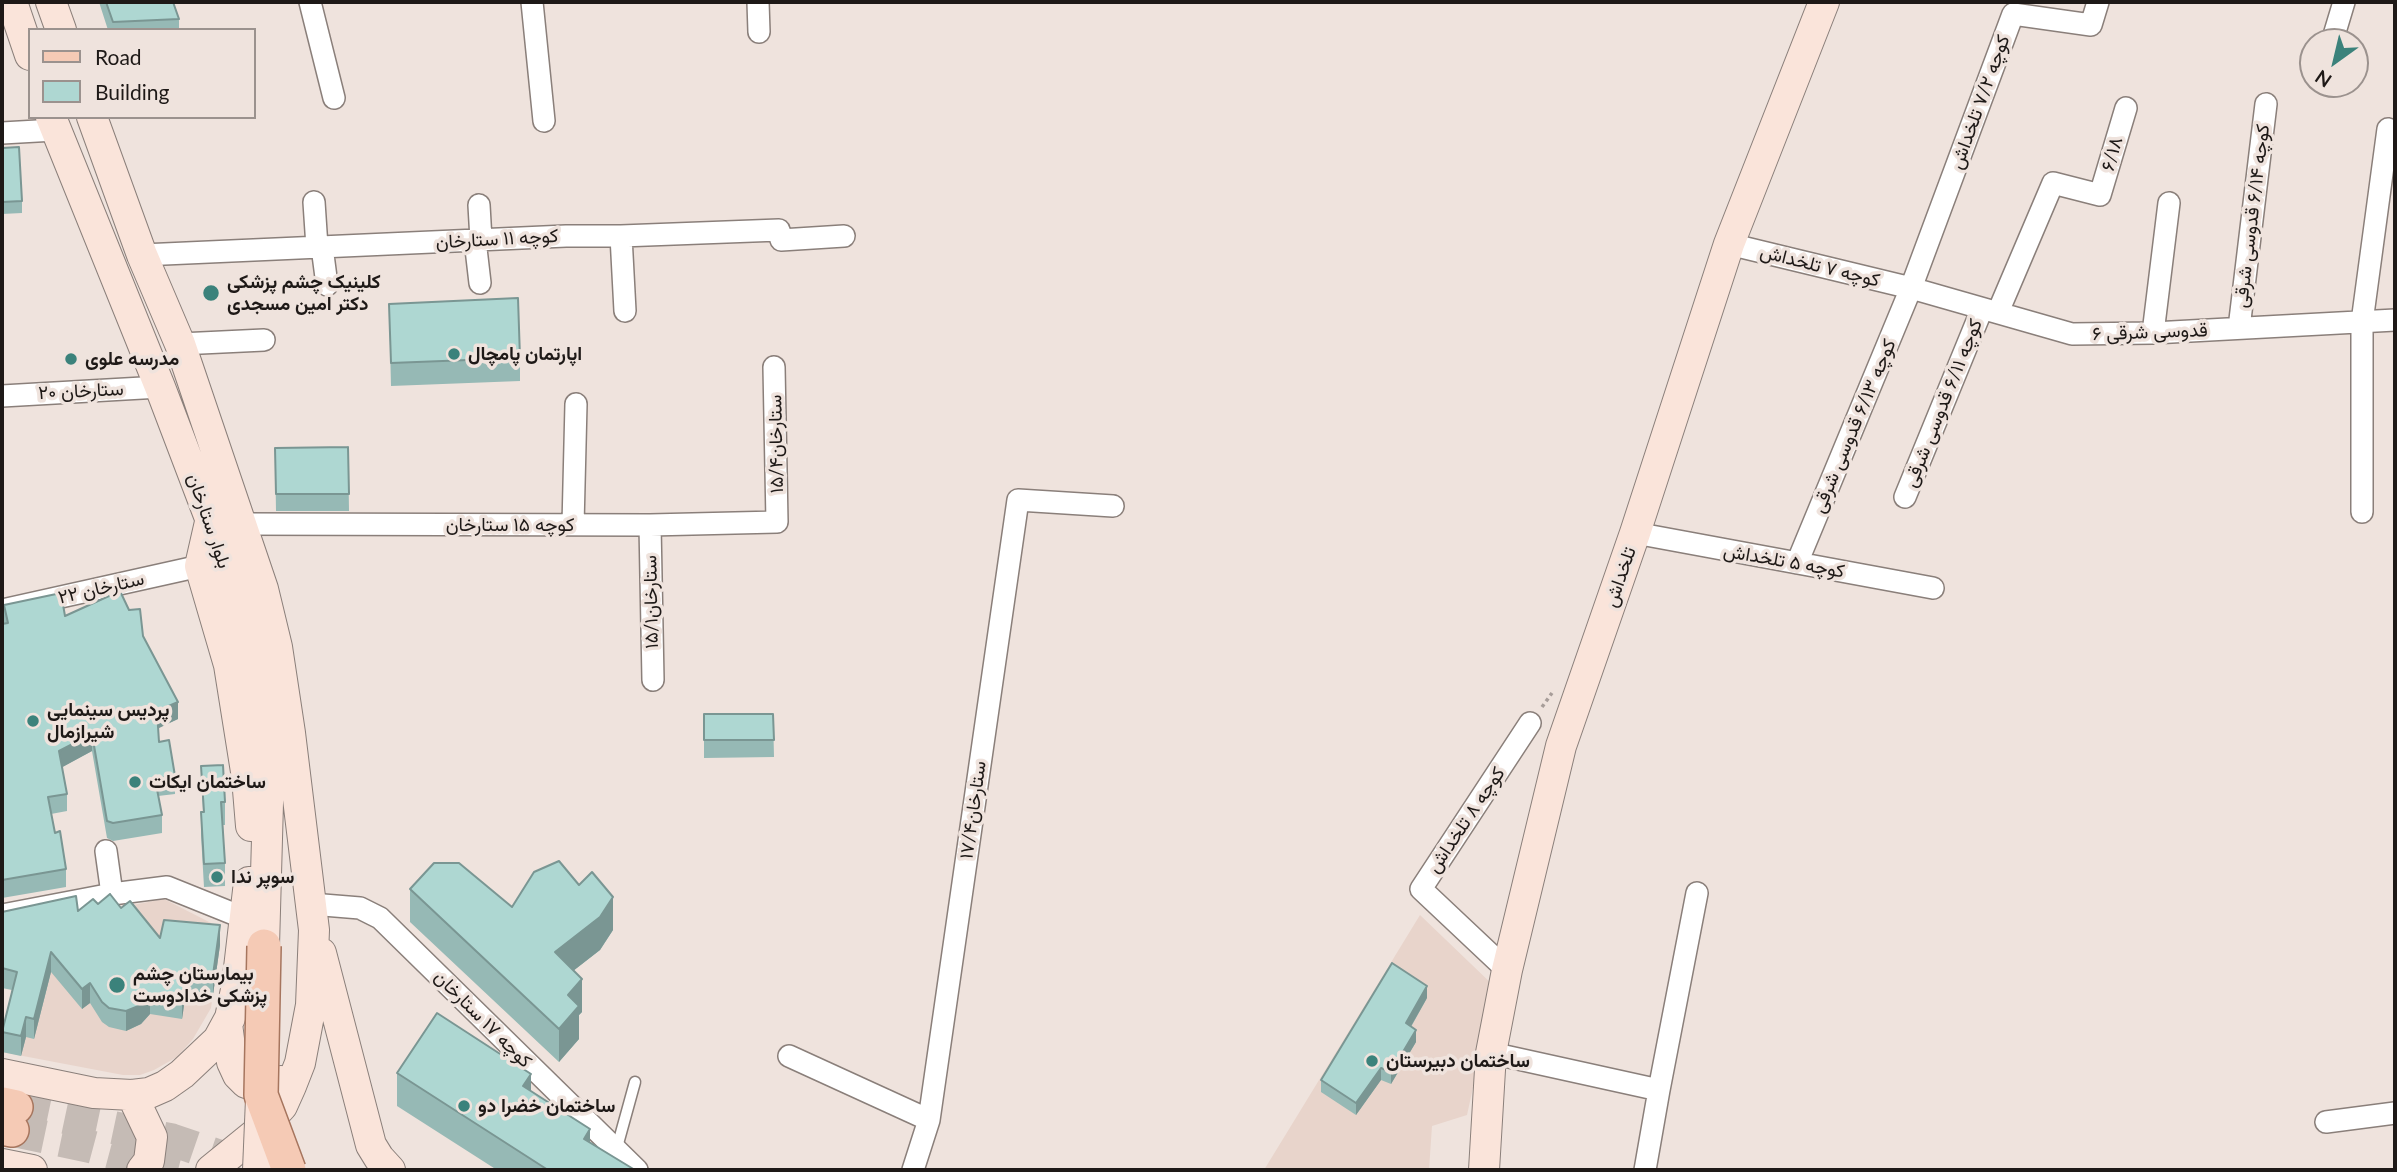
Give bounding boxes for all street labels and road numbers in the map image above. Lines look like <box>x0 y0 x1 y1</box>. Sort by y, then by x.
street label: کوچه ۷/۲ تلخداش <box>1945 32 2015 172</box>
street label: کوچه ۶/۱۴ قدوسی شرقی <box>2229 123 2275 309</box>
street label: ۶/۱۸ <box>2096 134 2128 174</box>
street label: کوچه ۱۱ ستارخان <box>435 224 559 254</box>
street label: کوچه ۷ تلخداش <box>1758 240 1882 292</box>
street label: کوچه ۶/۱۱ قدوسی شرقی <box>1899 316 1987 490</box>
street label: قدوسی شرقی ۶ <box>2092 319 2208 345</box>
street label: کوچه ۶/۱۳ قدوسی شرقی <box>1807 336 1901 516</box>
street label: ۲۰ ستارخان <box>38 377 124 405</box>
street label: ستارخان۱۵/۴ <box>764 394 788 494</box>
street label: بلوار ستارخان <box>182 471 236 571</box>
street label: کوچه ۱۵ ستارخان <box>446 514 574 536</box>
street label: کوچه ۵ تلخداش <box>1722 539 1846 583</box>
street label: تلخداش <box>1599 544 1641 610</box>
street label: ستارخان۱۵/۱ <box>639 555 663 649</box>
street label: ۲۲ ستارخان <box>56 567 146 609</box>
street label: ستارخان۱۷/۴ <box>955 759 991 861</box>
street label: کوچه ۸ تلخداش <box>1422 763 1510 877</box>
street label: کوچه ۱۷ ستارخان <box>429 965 537 1073</box>

